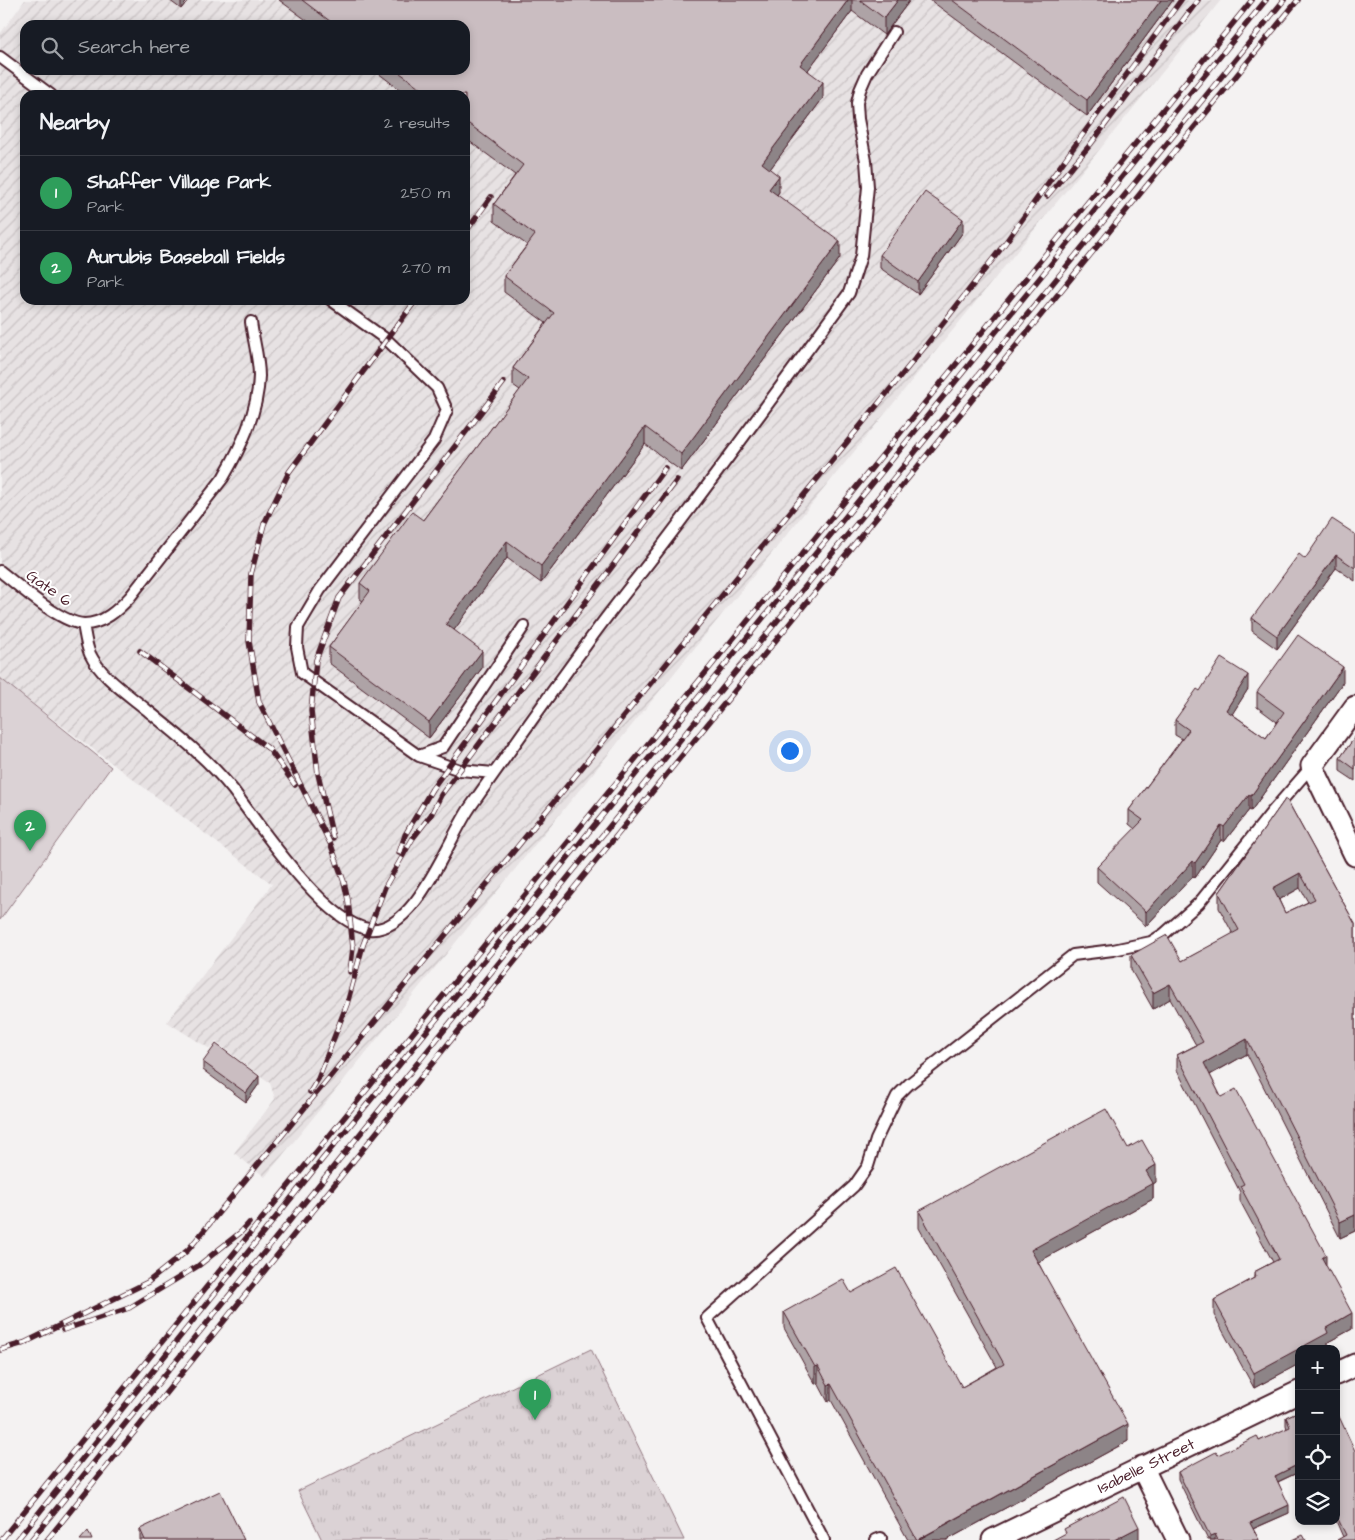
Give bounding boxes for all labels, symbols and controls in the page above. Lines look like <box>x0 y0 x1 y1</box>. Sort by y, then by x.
search box <box>20 20 470 75</box>
icon: search <box>38 34 66 62</box>
text: Search here <box>78 34 190 61</box>
text: Nearby <box>40 108 110 137</box>
text: 2 results <box>384 112 450 134</box>
text: Shaffer Village Park <box>87 169 271 196</box>
text: 1 <box>55 182 57 204</box>
text: 250 m <box>401 182 450 204</box>
text: Park <box>87 196 124 218</box>
text: Aurubis Baseball Fields <box>87 244 285 271</box>
text: 2 <box>51 257 61 279</box>
text: 270 m <box>402 257 450 279</box>
text: Park <box>87 271 124 293</box>
street label: Gate 6 <box>22 564 76 612</box>
your location <box>777 738 803 764</box>
pin: 2 <box>14 810 46 851</box>
map controls <box>1295 1345 1340 1525</box>
button: + <box>1295 1345 1340 1390</box>
pin: 1 <box>519 1379 551 1420</box>
button: − <box>1295 1390 1340 1435</box>
street label: Isabelle Street <box>1094 1433 1199 1499</box>
button: locate <box>1295 1435 1340 1480</box>
button: layers <box>1295 1480 1340 1525</box>

